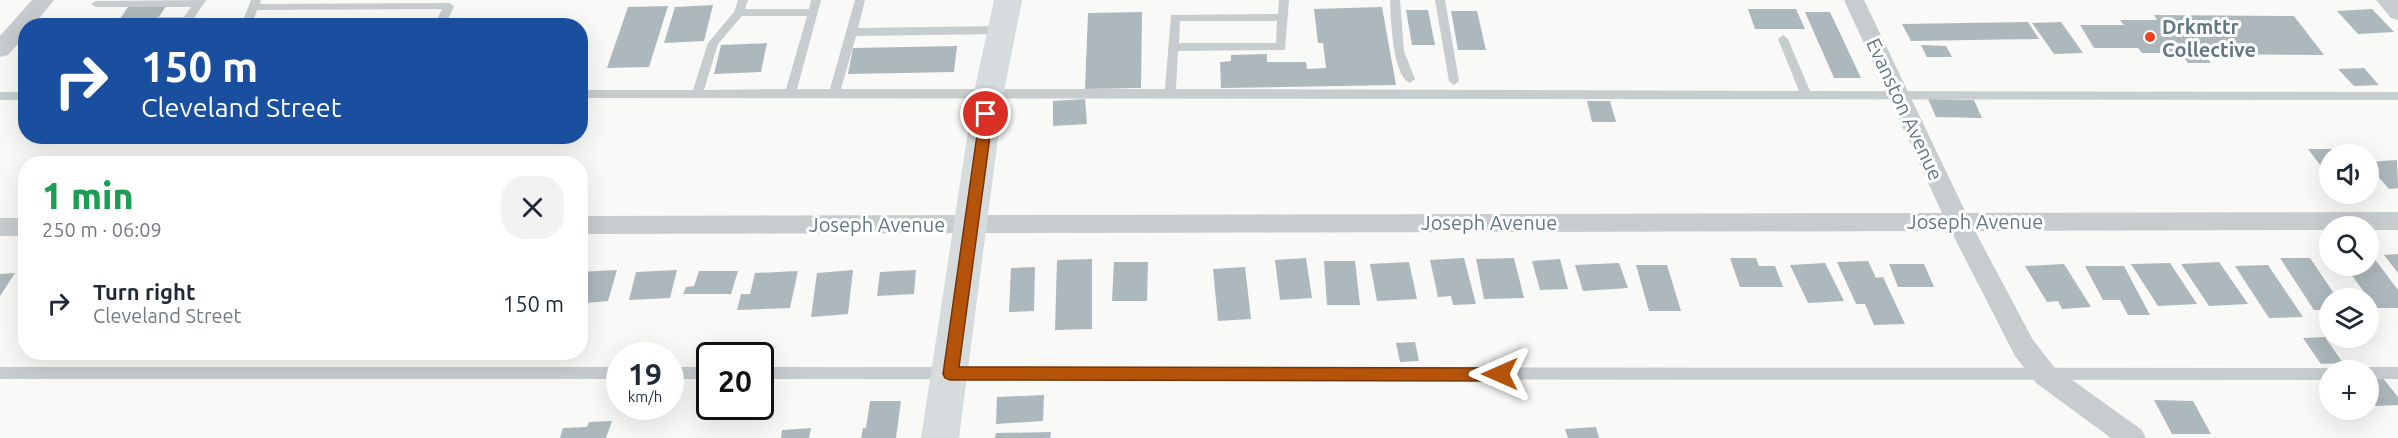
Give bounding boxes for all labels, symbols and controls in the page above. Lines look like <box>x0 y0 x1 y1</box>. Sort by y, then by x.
place label: Drkmttr Collective <box>2162 15 2256 61</box>
marker: Drkmttr Collective <box>2143 30 2157 44</box>
street label: Evanston Avenue <box>1862 34 1948 184</box>
icon: right <box>42 42 120 120</box>
text: 150 m <box>141 43 258 90</box>
pin <box>960 88 1011 139</box>
text: Cleveland Street <box>141 92 341 122</box>
icon: arrive <box>969 97 1002 130</box>
map controls <box>2319 144 2379 420</box>
button: sound <box>2319 144 2379 204</box>
text: 1 min <box>42 175 134 216</box>
button: close <box>501 176 564 239</box>
street label: Joseph Avenue <box>1907 210 2043 233</box>
street label: Joseph Avenue <box>1421 211 1557 234</box>
street label: Joseph Avenue <box>809 213 945 236</box>
button: search <box>2319 216 2379 276</box>
text: 250 m · 06:09 <box>42 218 162 241</box>
text: Turn right <box>93 279 195 304</box>
icon: right <box>42 287 75 320</box>
button: layers <box>2319 288 2379 348</box>
text: 150 m <box>503 291 564 316</box>
text: Cleveland Street <box>93 304 241 327</box>
speed limit sign: 20 <box>696 342 774 420</box>
position arrow <box>1468 342 1532 406</box>
text: 19 <box>628 357 662 391</box>
button: + <box>2319 360 2379 420</box>
text: km/h <box>628 388 662 405</box>

